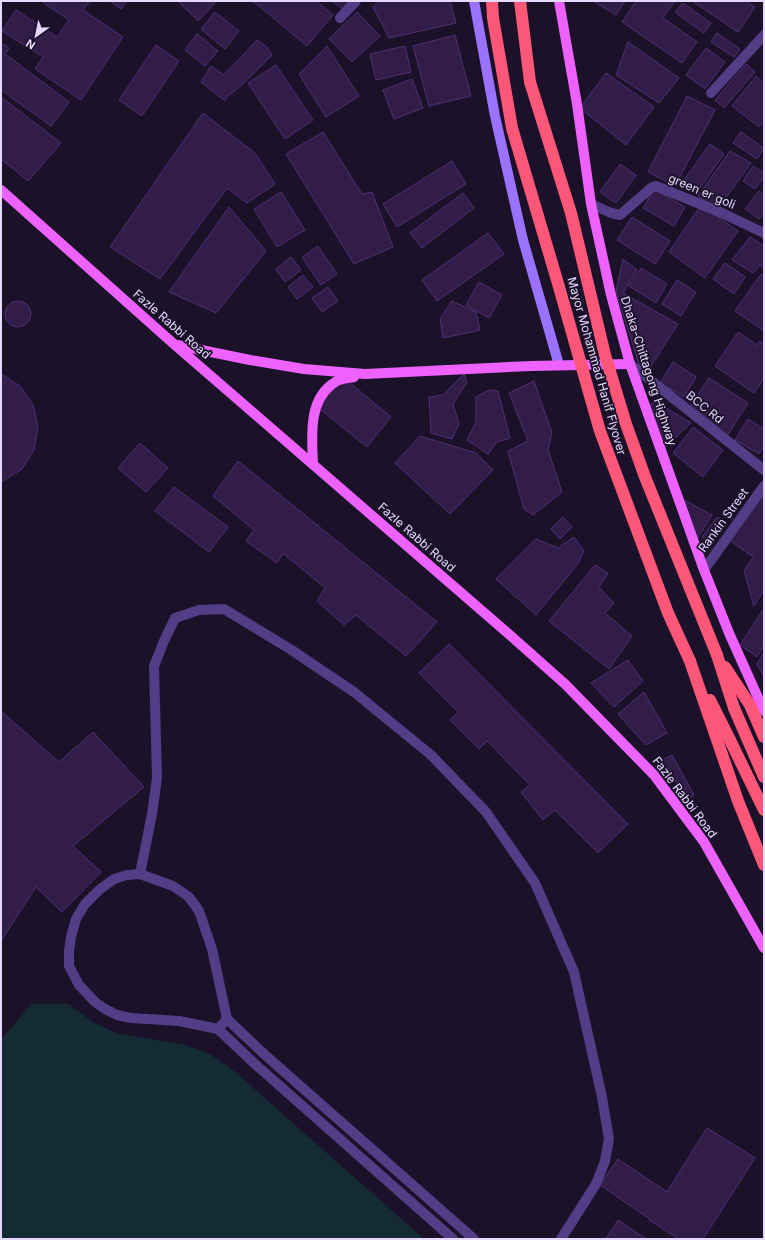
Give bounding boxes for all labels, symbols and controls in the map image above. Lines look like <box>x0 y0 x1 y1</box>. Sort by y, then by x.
north arrow <box>16 16 56 56</box>
text: N <box>23 36 38 53</box>
street label: green er goli <box>666 170 738 212</box>
street label: Mayor Mohammad Hanif Flyover <box>564 275 630 457</box>
street label: Fazle Rabbi Road <box>130 286 214 362</box>
street label: Dhaka-Chittagong Highway <box>618 294 680 448</box>
street label: BCC Rd <box>683 387 727 427</box>
street label: Rankin Street <box>695 485 751 555</box>
street label: Fazle Rabbi Road <box>375 499 459 575</box>
street label: Fazle Rabbi Road <box>650 753 720 841</box>

